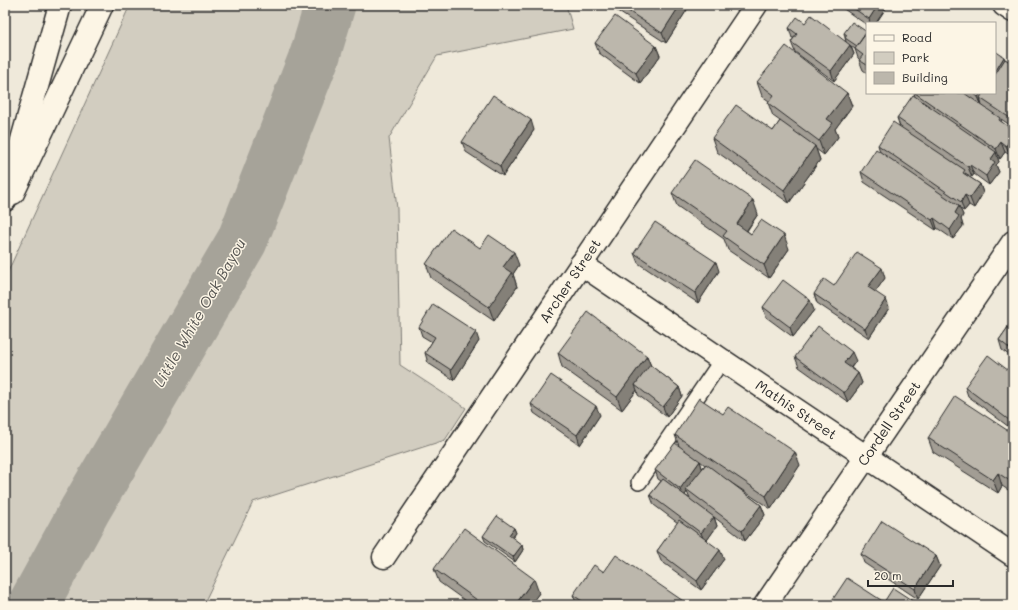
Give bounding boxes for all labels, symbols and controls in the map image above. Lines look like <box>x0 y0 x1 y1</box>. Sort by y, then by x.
legend <box>866 22 996 94</box>
text: Road <box>902 29 932 45</box>
text: Park <box>902 49 929 65</box>
text: Building <box>902 69 948 85</box>
water label: Little White Oak Bayou <box>148 235 250 390</box>
street label: Archer Street <box>535 235 605 326</box>
street label: Mathis Street <box>752 375 841 443</box>
street label: Cordell Street <box>853 377 924 469</box>
scale bar <box>868 562 953 588</box>
text: 20 m <box>874 567 902 583</box>

